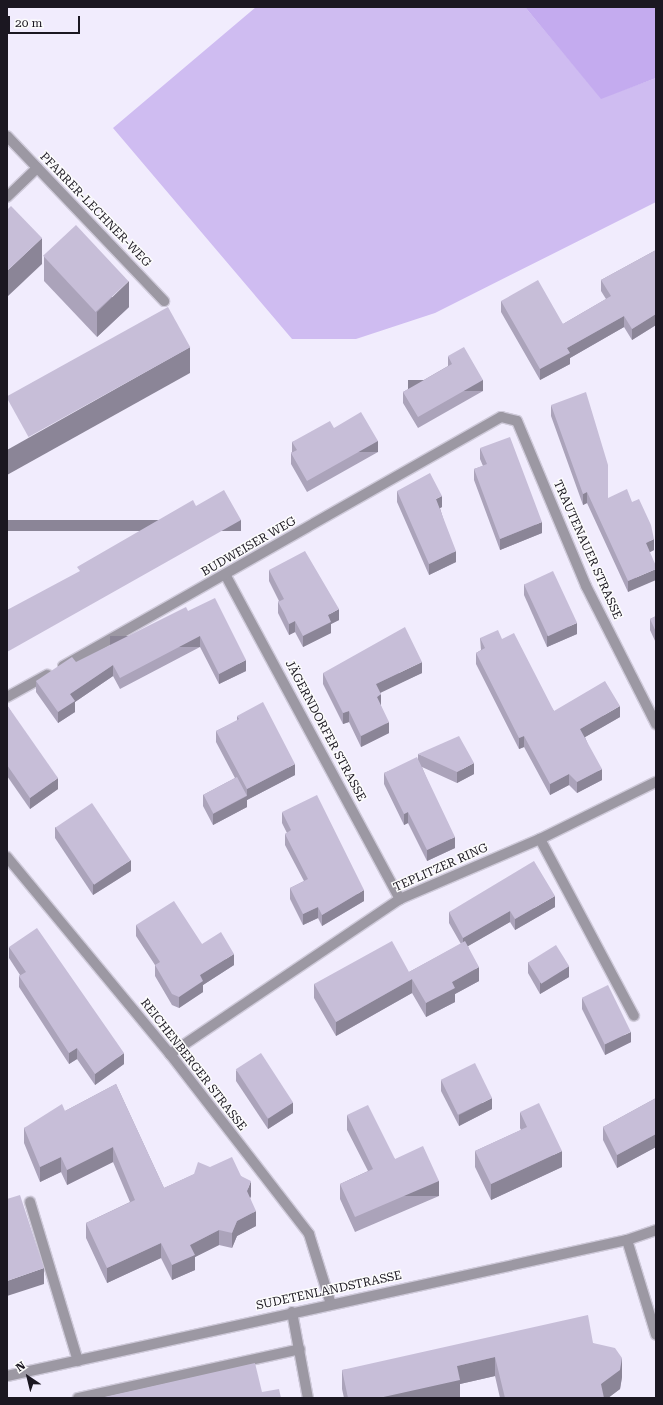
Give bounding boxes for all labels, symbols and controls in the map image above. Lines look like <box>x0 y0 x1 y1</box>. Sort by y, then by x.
scale bar <box>10 8 82 34</box>
text: 20 m <box>15 16 42 30</box>
street label: PFARRER-LECHNER-WEG <box>37 150 153 270</box>
street label: TRAUTENAUER STRASSE <box>550 478 624 622</box>
street label: BUDWEISER WEG <box>199 514 299 580</box>
street label: JÄGERNDORFER STRASSE <box>282 658 368 804</box>
street label: TEPLITZER RING <box>392 841 490 895</box>
street label: REICHENBERGER STRASSE <box>137 996 249 1134</box>
street label: SUDETENLANDSTRASSE <box>255 1268 403 1314</box>
north arrow <box>8 1357 48 1397</box>
text: N <box>14 1359 28 1375</box>

